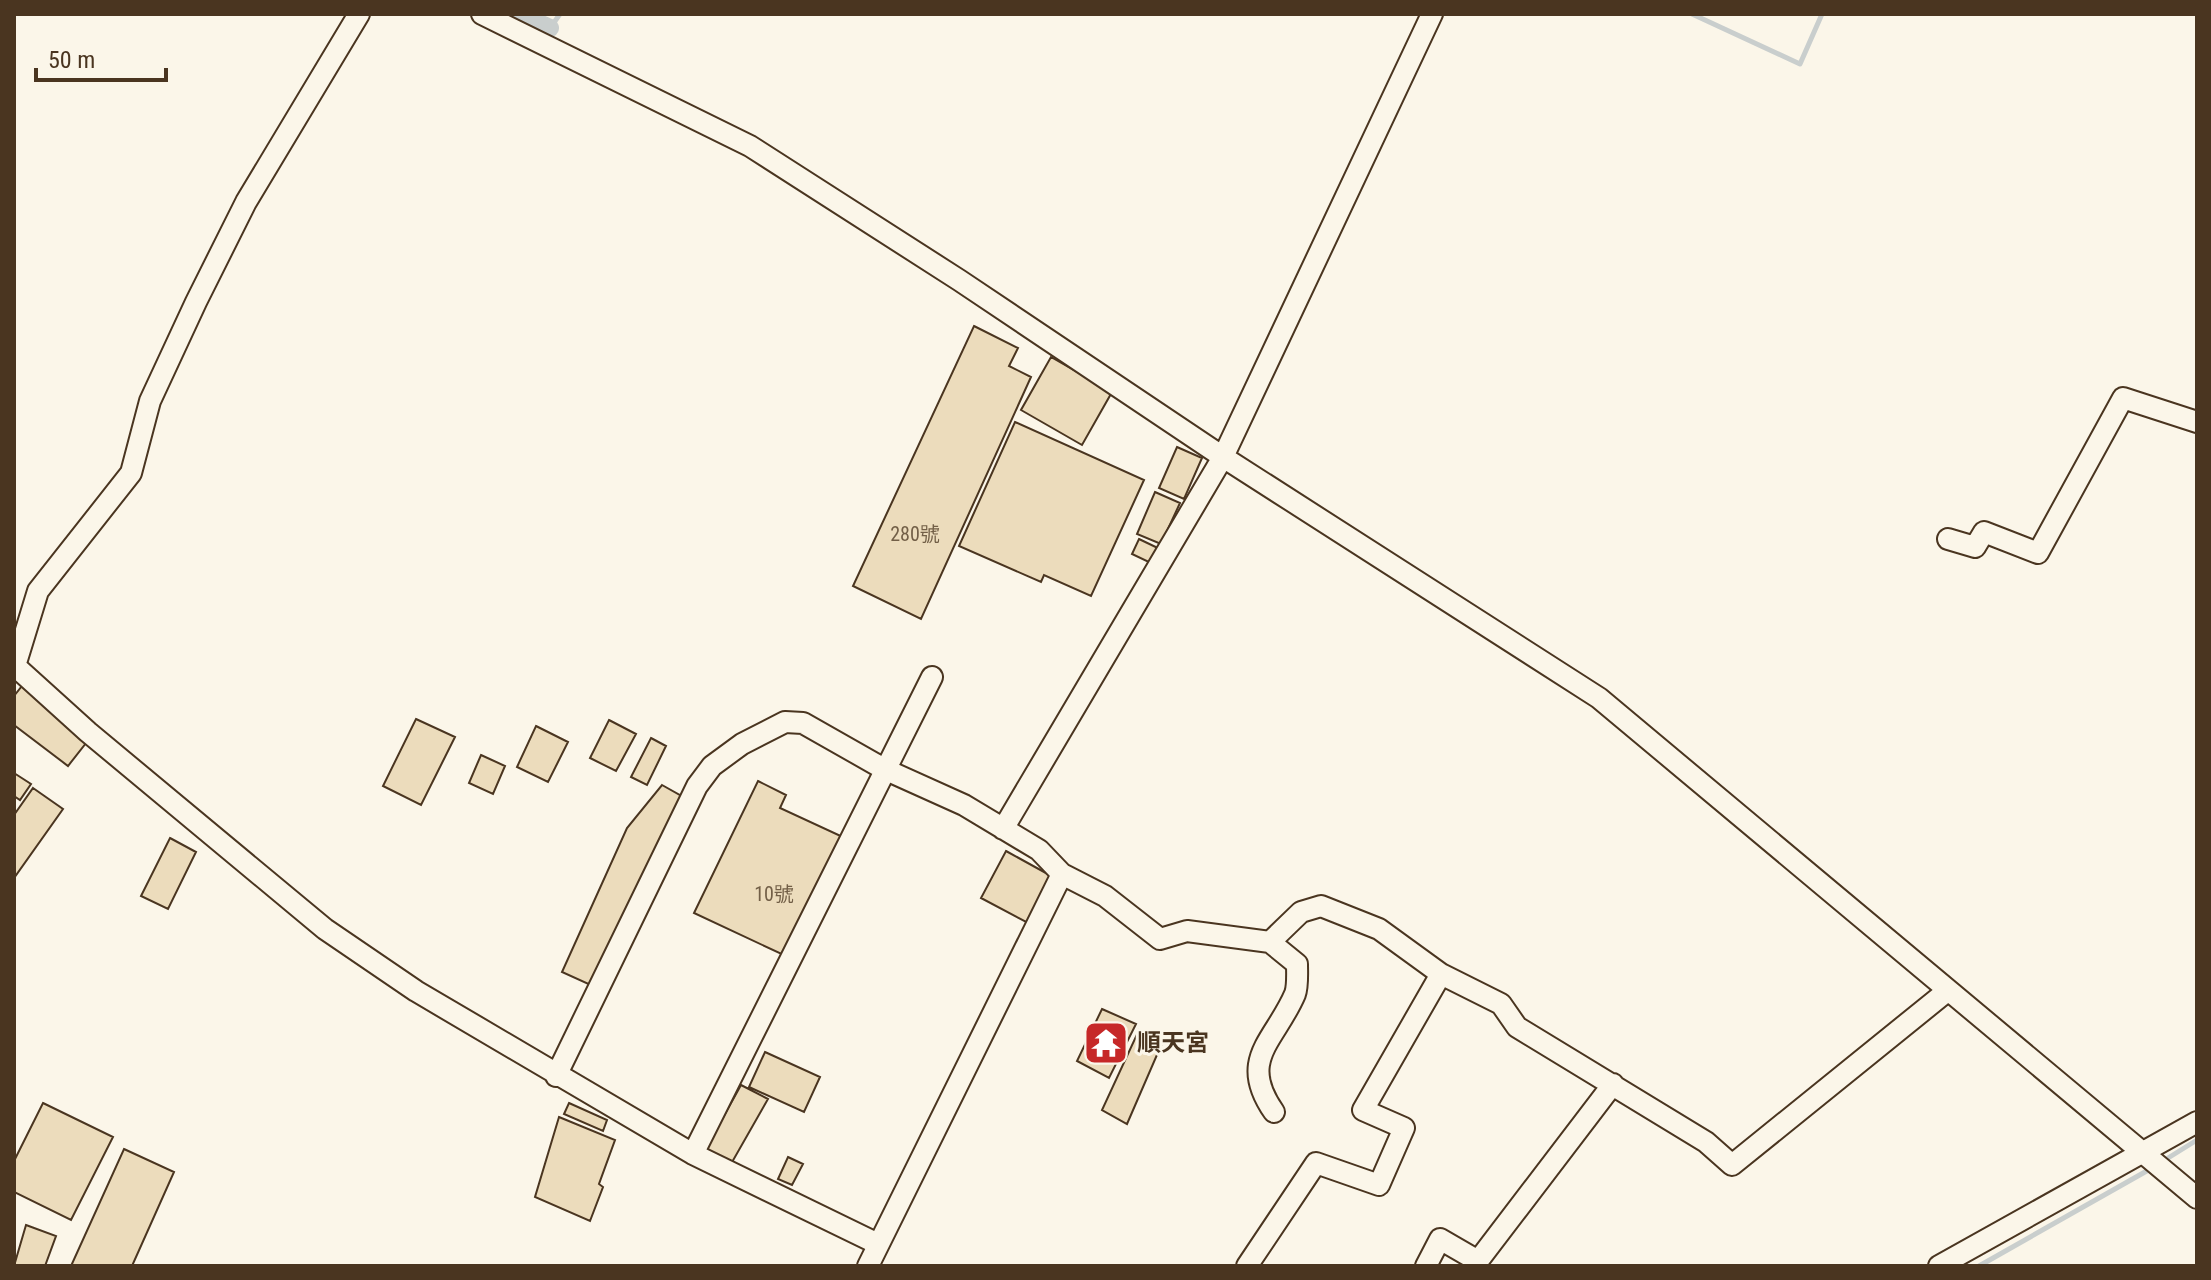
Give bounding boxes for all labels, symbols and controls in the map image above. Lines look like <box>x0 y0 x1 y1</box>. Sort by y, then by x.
scale bar <box>36 32 166 82</box>
text: 50 m <box>48 46 95 74</box>
house number: 280號 <box>890 522 940 546</box>
house number: 10號 <box>754 882 794 906</box>
temple icon: 順天宮 <box>1082 1019 1130 1067</box>
place label: 順天宮 <box>1137 1029 1209 1057</box>

